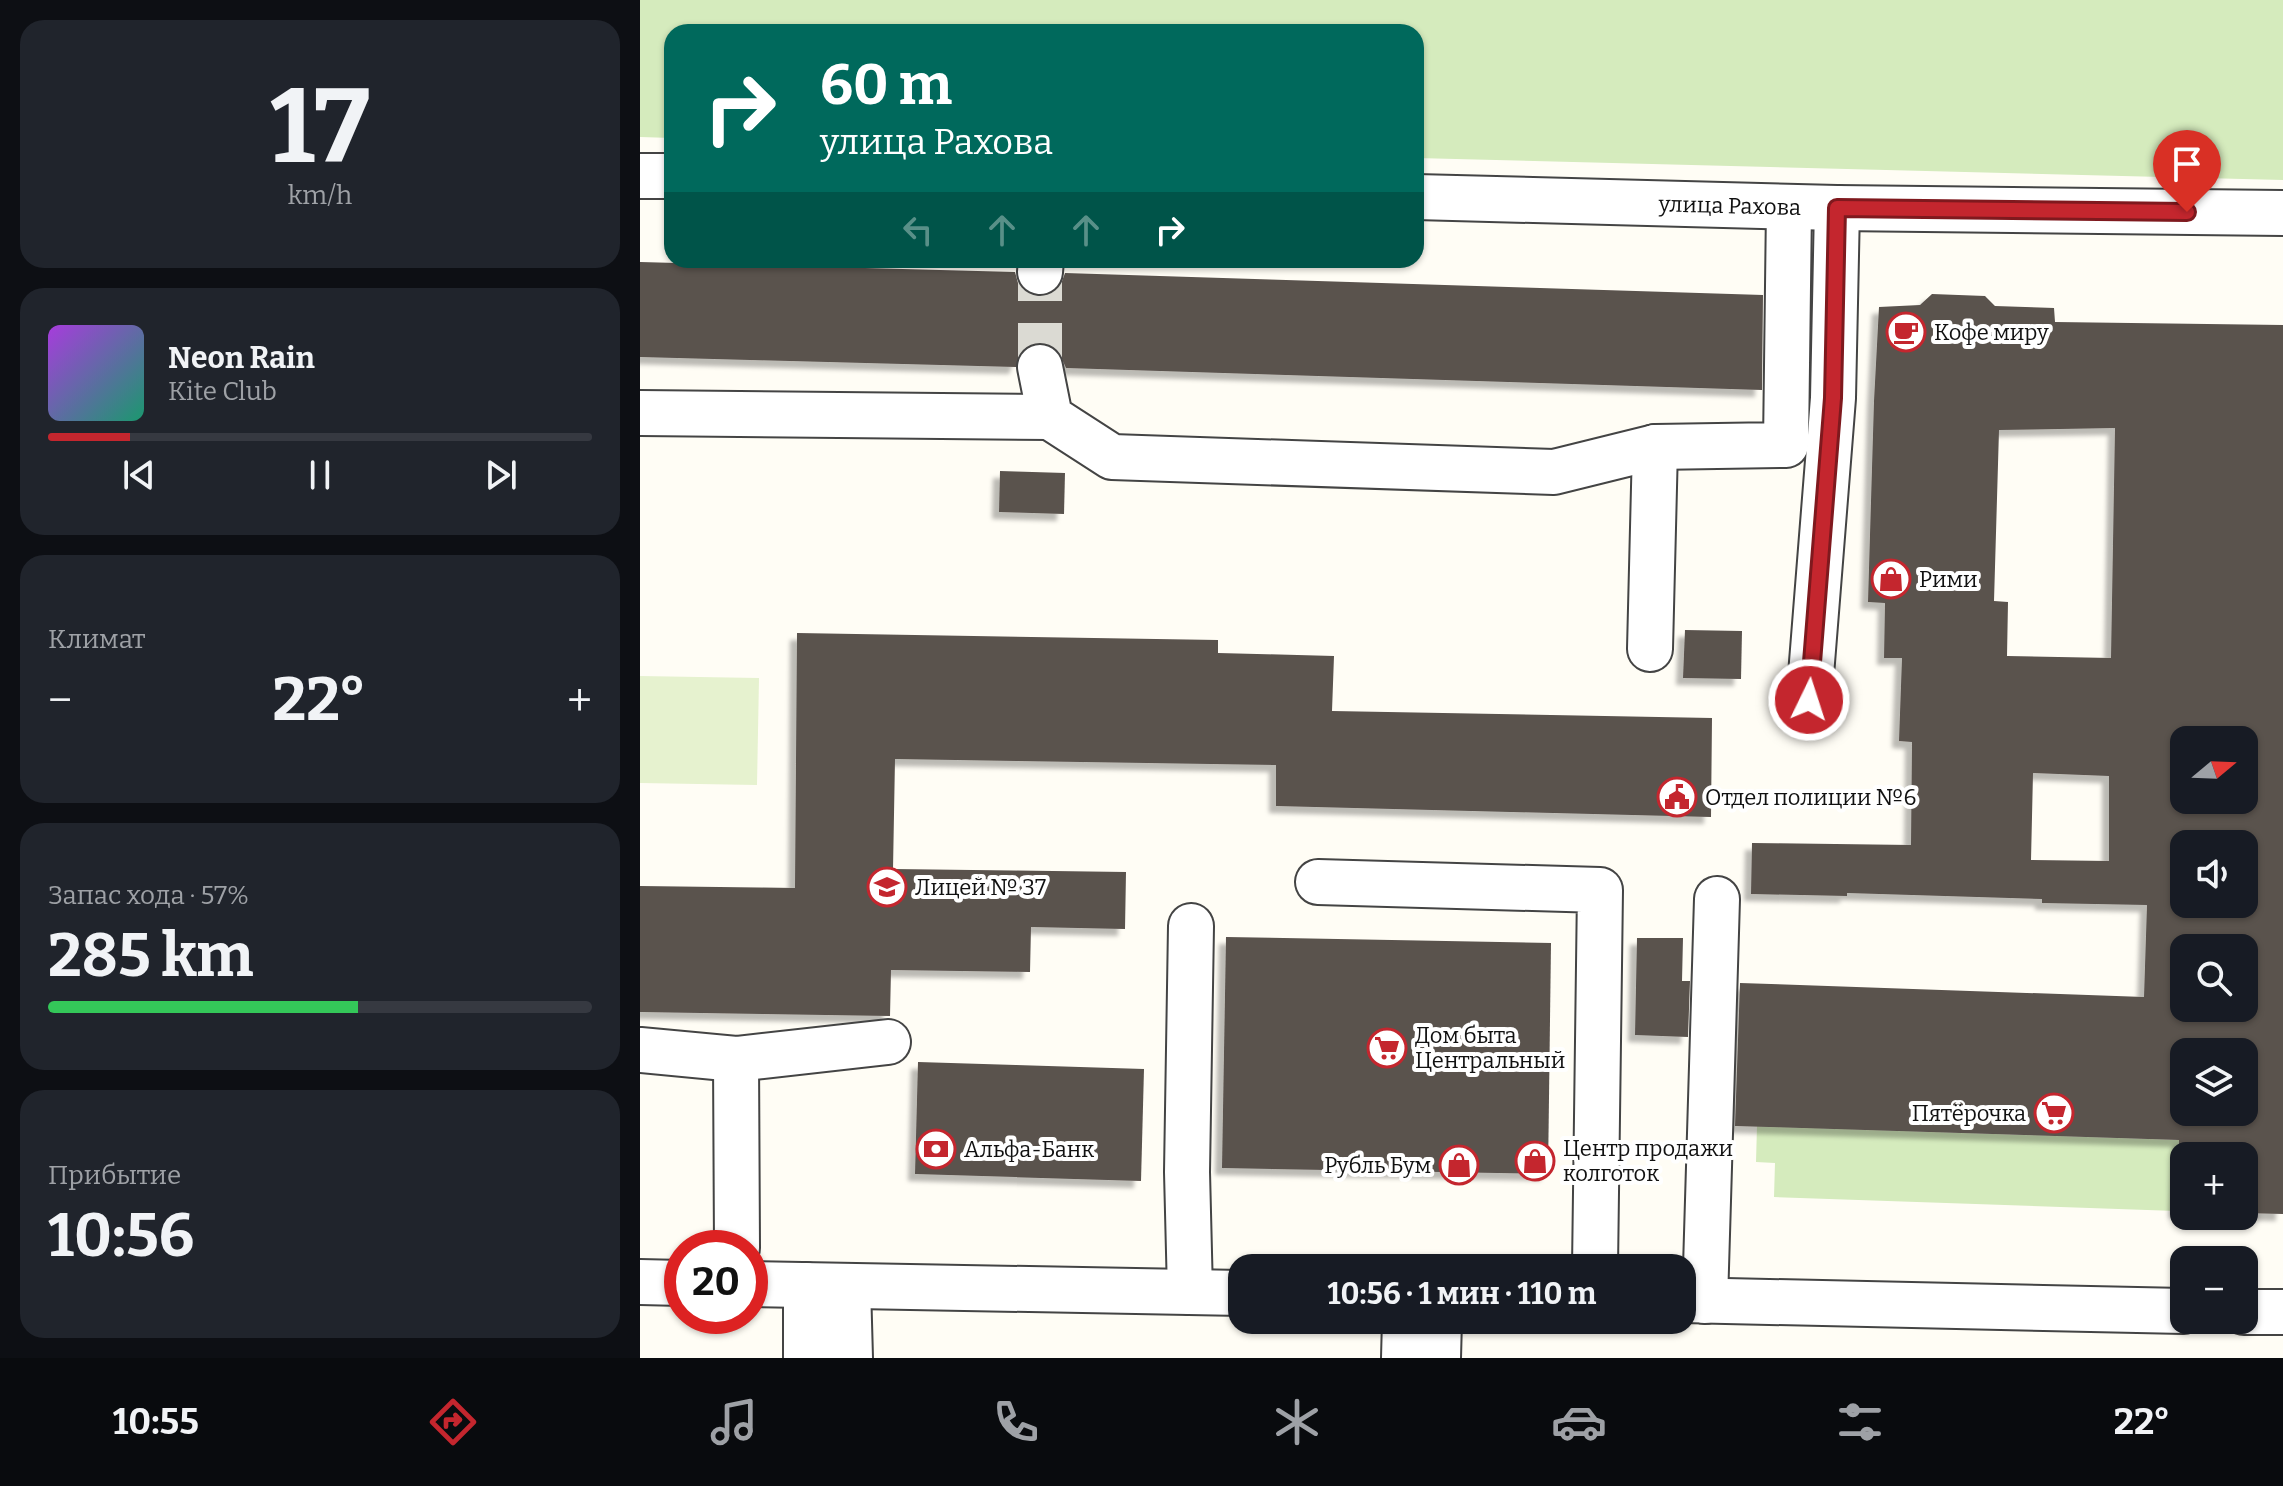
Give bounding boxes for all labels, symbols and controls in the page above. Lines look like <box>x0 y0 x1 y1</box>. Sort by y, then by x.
text: 60 m <box>820 52 952 119</box>
icon: right <box>688 56 792 160</box>
text: 17 <box>270 65 370 190</box>
text: улица Рахова <box>820 120 1053 164</box>
pin <box>2153 130 2221 212</box>
icon: arrive <box>2165 142 2209 186</box>
text: km/h <box>288 180 352 211</box>
street label: улица Рахова <box>1657 190 1801 221</box>
icon: left <box>896 208 940 252</box>
icon: ahead <box>980 208 1024 252</box>
icon: ahead <box>1064 208 1108 252</box>
icon: right <box>1148 208 1192 252</box>
cafe icon: Кофе миру <box>1885 311 1927 353</box>
place label: Кофе миру <box>1934 319 2049 346</box>
text: Neon Rain <box>168 340 315 376</box>
text: Kite Club <box>168 376 277 407</box>
icon: previous <box>117 453 161 497</box>
icon: pause <box>298 453 342 497</box>
icon: next <box>479 453 523 497</box>
shop icon: Рими <box>1870 558 1912 600</box>
place label: Рими <box>1919 566 1978 593</box>
text: Климат <box>48 624 145 655</box>
position arrow <box>1767 658 1851 742</box>
text: 22° <box>273 664 367 736</box>
text: − <box>48 674 72 727</box>
text: + <box>567 674 592 727</box>
north arrow <box>2170 726 2258 814</box>
map controls <box>2170 726 2258 1334</box>
public building icon: Отдел полиции №6 <box>1656 776 1698 818</box>
place label: Отдел полиции №6 <box>1705 784 1916 811</box>
button: sound <box>2170 830 2258 918</box>
school or university icon: Лицей № 37 <box>866 866 908 908</box>
place label: Лицей № 37 <box>915 874 1046 901</box>
text: Запас хода · 57% <box>48 880 249 911</box>
text: 285 km <box>48 920 254 992</box>
button: search <box>2170 934 2258 1022</box>
place label: Дом быта Центральный <box>1415 1022 1565 1074</box>
supermarket icon: Дом быта Центральный <box>1366 1027 1408 1069</box>
button: layers <box>2170 1038 2258 1126</box>
supermarket icon: Пятёрочка <box>2033 1092 2075 1134</box>
place label: Пятёрочка <box>1912 1100 2026 1127</box>
bank icon: Альфа-Банк <box>915 1128 957 1170</box>
place label: Центр продажи колготок <box>1563 1135 1733 1187</box>
place label: Альфа-Банк <box>964 1136 1094 1163</box>
shop icon: Центр продажи колготок <box>1514 1140 1556 1182</box>
button: + <box>2170 1142 2258 1230</box>
shop icon: Рубль Бум <box>1438 1144 1480 1186</box>
place label: Рубль Бум <box>1324 1152 1431 1179</box>
text: Прибытие <box>48 1160 181 1191</box>
text: 10:56 <box>48 1200 194 1272</box>
speed limit sign: 20 <box>664 1230 768 1334</box>
button: − <box>2170 1246 2258 1334</box>
text: 10:56 · 1 мин · 110 m <box>1328 1276 1596 1312</box>
icon: directions <box>425 1394 481 1450</box>
icon: music <box>706 1394 762 1450</box>
icon: phone <box>988 1394 1044 1450</box>
icon: climate <box>1269 1394 1325 1450</box>
icon: car <box>1551 1394 1607 1450</box>
icon: filters <box>1832 1394 1888 1450</box>
text: 10:55 <box>113 1400 199 1444</box>
text: 22° <box>2114 1400 2170 1444</box>

